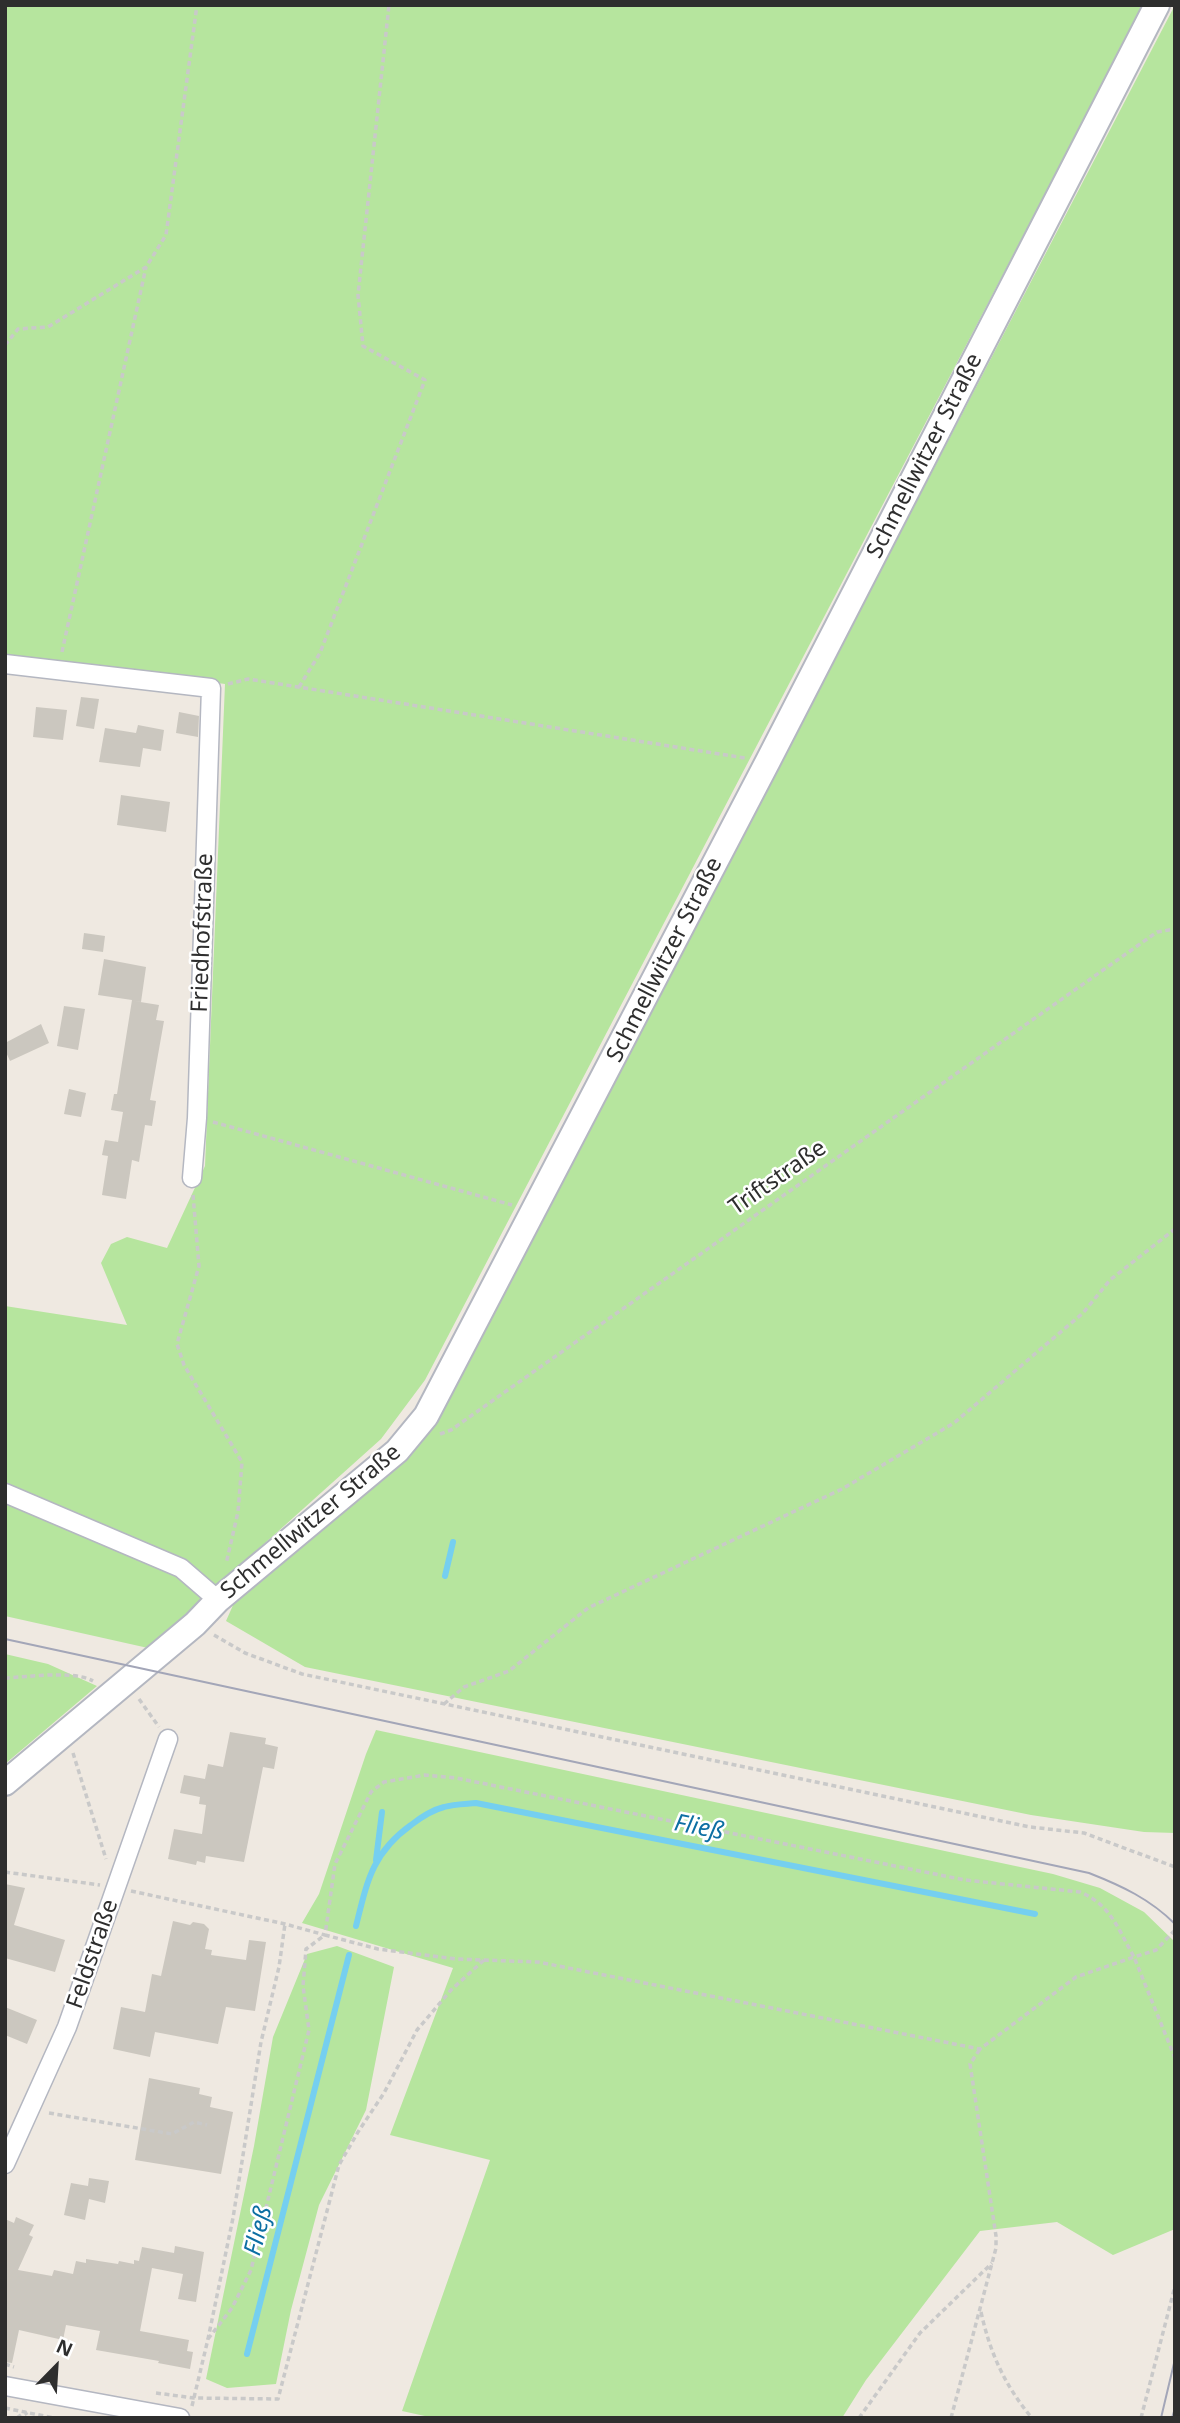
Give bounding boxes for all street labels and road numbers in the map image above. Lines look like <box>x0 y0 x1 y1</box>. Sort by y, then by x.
street label: Schmellwitzer Straße <box>861 349 989 563</box>
street label: Friedhofstraße <box>186 853 220 1013</box>
street label: Schmellwitzer Straße <box>601 853 729 1067</box>
street label: Triftstraße <box>724 1135 832 1221</box>
street label: Schmellwitzer Straße <box>216 1439 406 1605</box>
street label: Feldstraße <box>61 1896 125 2012</box>

